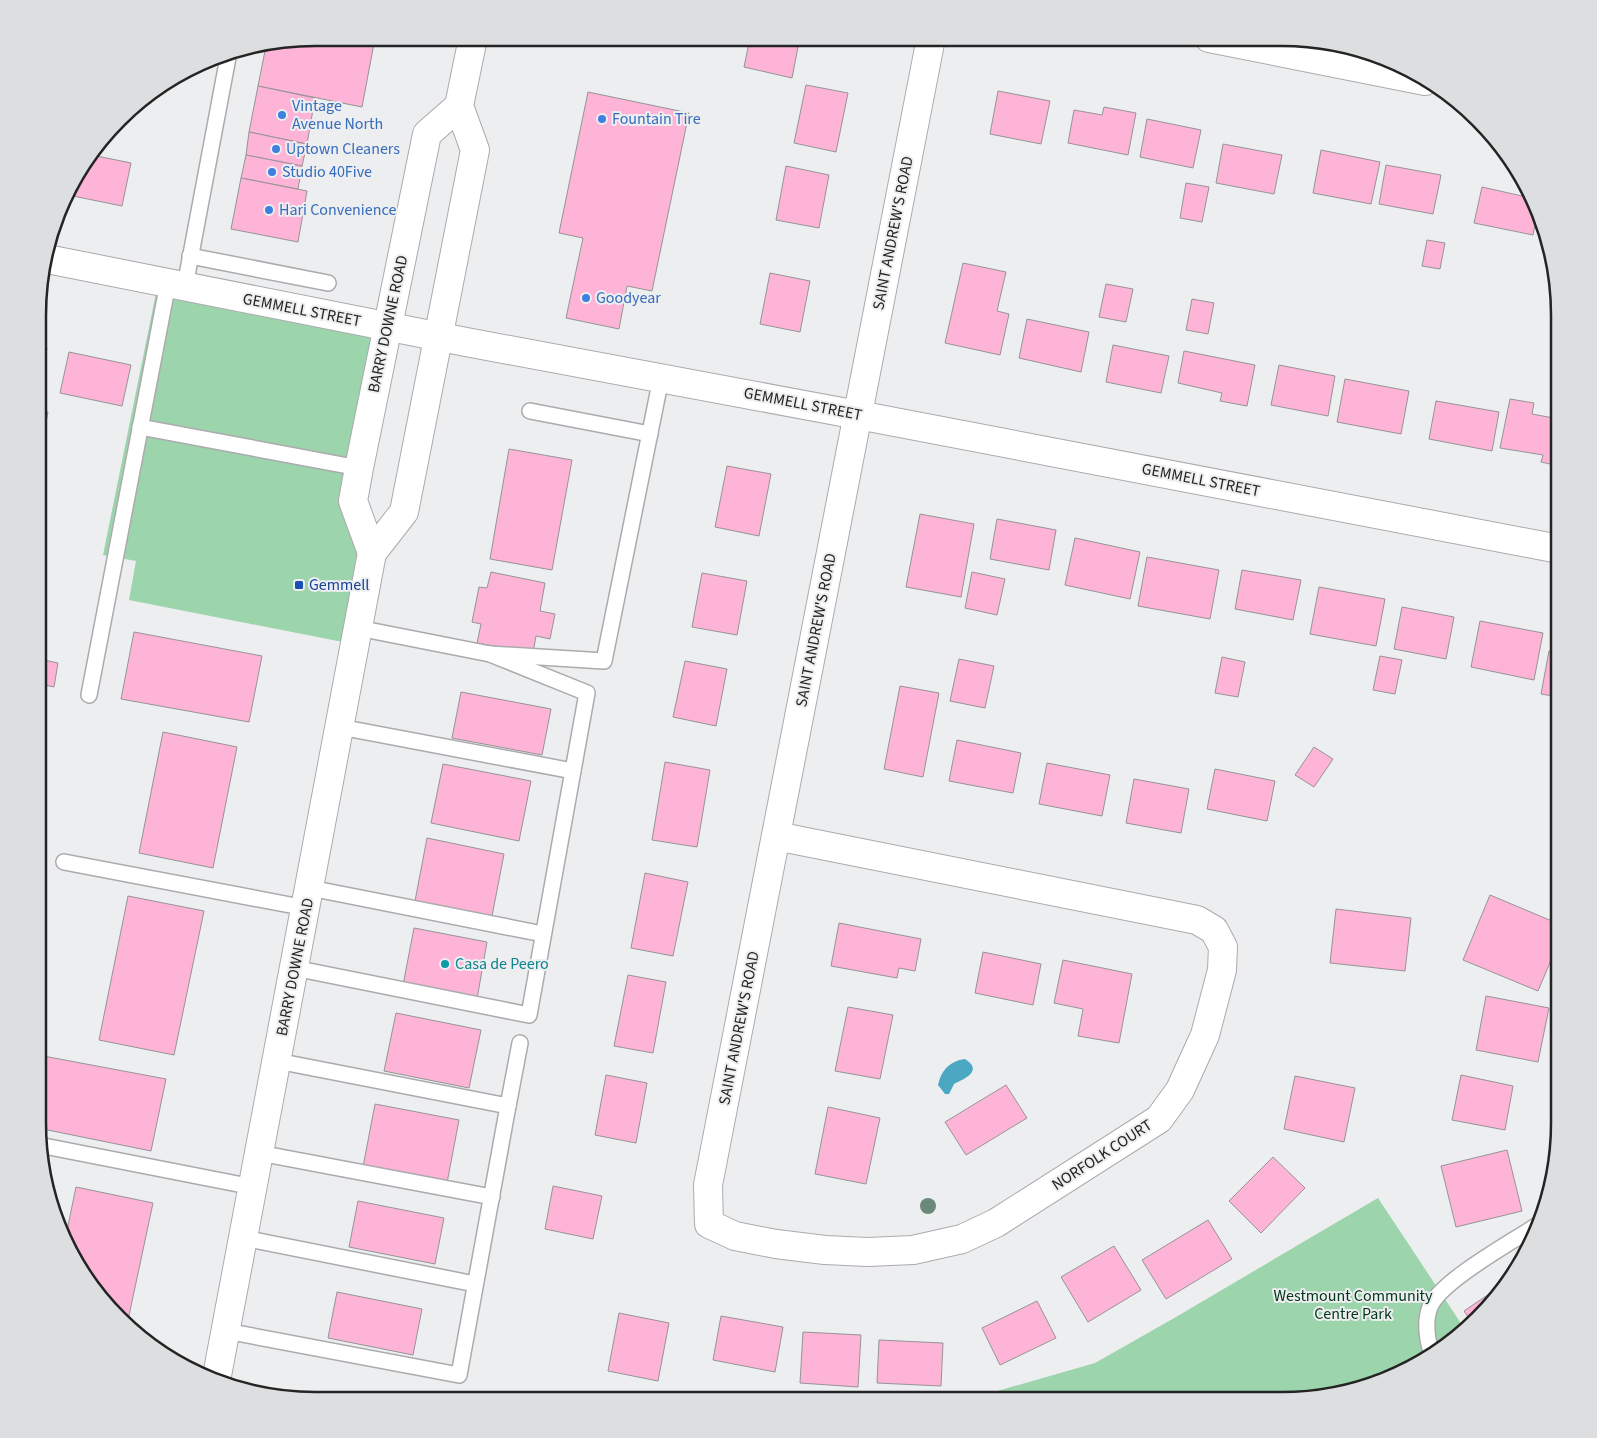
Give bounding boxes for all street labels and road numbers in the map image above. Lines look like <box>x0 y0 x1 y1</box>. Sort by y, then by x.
street label: SAINT ANDREW'S ROAD <box>867 154 919 312</box>
street label: BARRY DOWNE ROAD <box>363 253 413 395</box>
street label: GEMMELL STREET <box>241 288 363 332</box>
street label: GEMMELL STREET <box>742 382 864 426</box>
street label: GEMMELL STREET <box>1140 458 1262 502</box>
street label: SAINT ANDREW'S ROAD <box>790 551 842 709</box>
street label: BARRY DOWNE ROAD <box>271 896 319 1038</box>
street label: SAINT ANDREW'S ROAD <box>713 949 765 1107</box>
street label: NORFOLK COURT <box>1047 1114 1157 1196</box>

